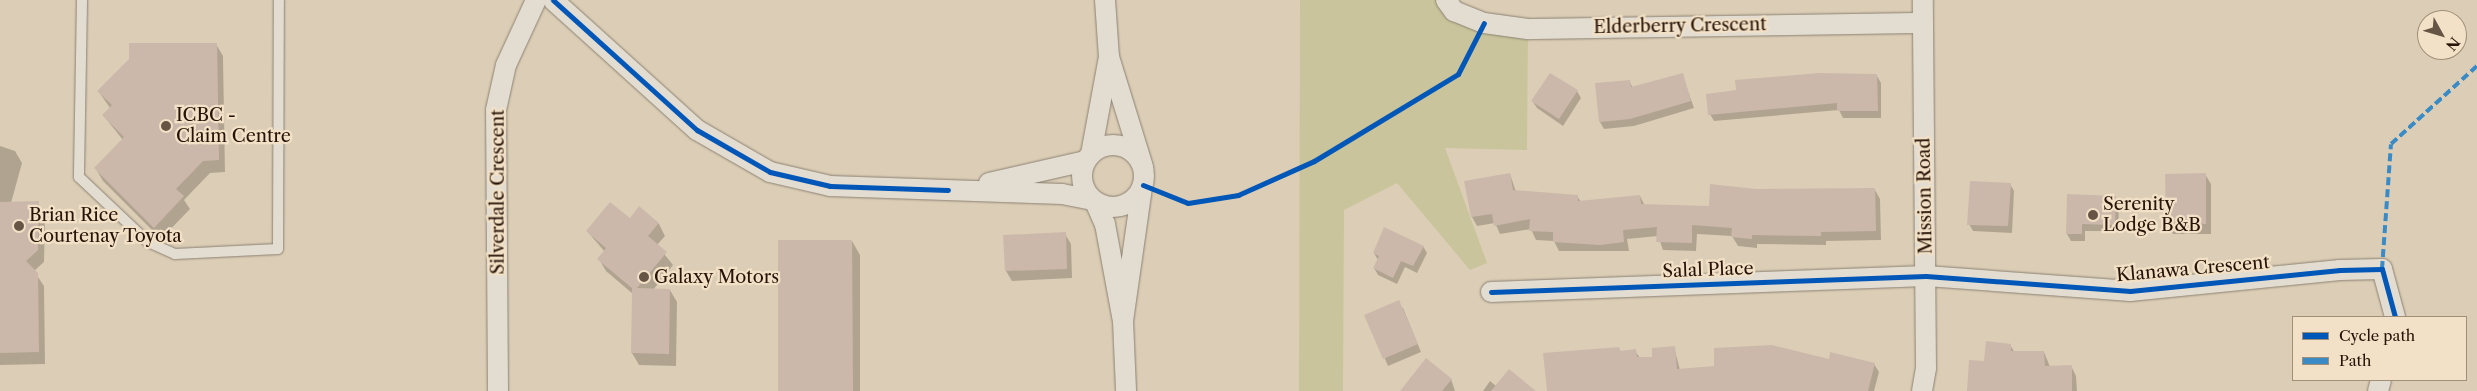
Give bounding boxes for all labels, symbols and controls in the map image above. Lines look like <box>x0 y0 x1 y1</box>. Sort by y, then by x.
north arrow <box>2417 10 2467 60</box>
street label: Elderberry Crescent <box>1593 14 1767 38</box>
text: N <box>2442 33 2464 54</box>
place label: ICBC - Claim Centre <box>176 105 291 148</box>
street label: Silverdale Crescent <box>487 109 509 275</box>
marker: ICBC - Claim Centre <box>160 120 172 132</box>
street label: Mission Road <box>1913 138 1937 254</box>
place label: Serenity Lodge B&B <box>2103 194 2201 236</box>
place label: Brian Rice Courtenay Toyota <box>29 205 183 248</box>
marker: Serenity Lodge B&B <box>2087 209 2099 221</box>
marker: Brian Rice Courtenay Toyota <box>13 220 25 232</box>
street label: Klanawa Crescent <box>2115 252 2271 286</box>
street label: Salal Place <box>1662 258 1754 282</box>
place label: Galaxy Motors <box>654 266 780 288</box>
marker: Galaxy Motors <box>638 271 650 283</box>
legend <box>2292 316 2467 381</box>
text: Cycle path <box>2339 326 2415 345</box>
text: Path <box>2339 351 2371 370</box>

